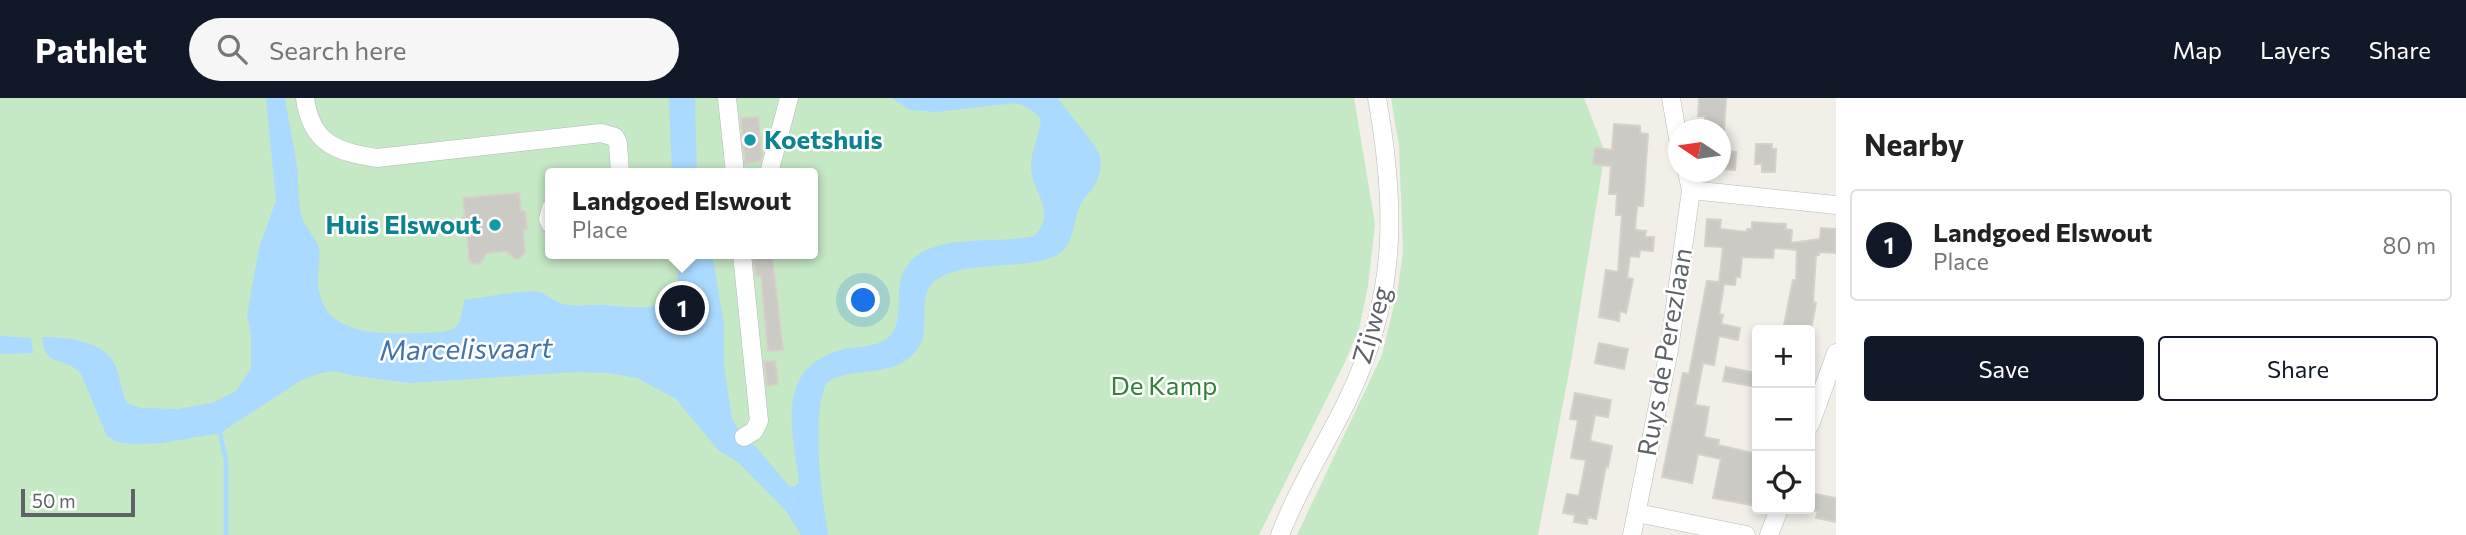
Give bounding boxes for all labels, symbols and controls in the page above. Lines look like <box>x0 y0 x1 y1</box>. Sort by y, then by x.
search box <box>189 18 679 81</box>
text: Pathlet <box>35 29 147 70</box>
icon: search <box>213 30 251 68</box>
text: Search here <box>269 34 407 65</box>
text: Map <box>2173 35 2222 64</box>
text: Layers <box>2260 35 2331 64</box>
text: Share <box>2369 35 2431 64</box>
north arrow <box>1668 119 1731 182</box>
place label: Koetshuis <box>764 123 883 154</box>
text: Nearby <box>1864 125 1964 162</box>
marker: Koetshuis <box>742 132 758 148</box>
popup <box>545 168 818 259</box>
text: Landgoed Elswout <box>572 184 791 215</box>
place label: Huis Elswout <box>325 208 481 239</box>
text: Place <box>572 215 628 243</box>
text: Landgoed Elswout <box>1933 216 2152 247</box>
marker: Huis Elswout <box>487 217 503 233</box>
text: 1 <box>1884 231 1894 259</box>
text: 80 m <box>2383 231 2436 259</box>
street label: Ruys de Perezlaan <box>1630 245 1697 458</box>
text: Place <box>1933 247 1989 275</box>
pin: 1 <box>659 282 705 334</box>
street label: Zijweg <box>1345 282 1396 367</box>
your location <box>846 283 880 317</box>
map controls <box>1752 325 1815 514</box>
button: + <box>1752 325 1815 388</box>
water label: Marcelisvaart <box>379 329 553 367</box>
button: Save <box>1864 336 2144 401</box>
button: Share <box>2158 336 2438 401</box>
park label: De Kamp <box>1111 369 1217 400</box>
button: − <box>1752 388 1815 451</box>
button: locate <box>1752 451 1815 514</box>
scale bar <box>21 486 135 518</box>
text: 50 m <box>32 489 76 512</box>

